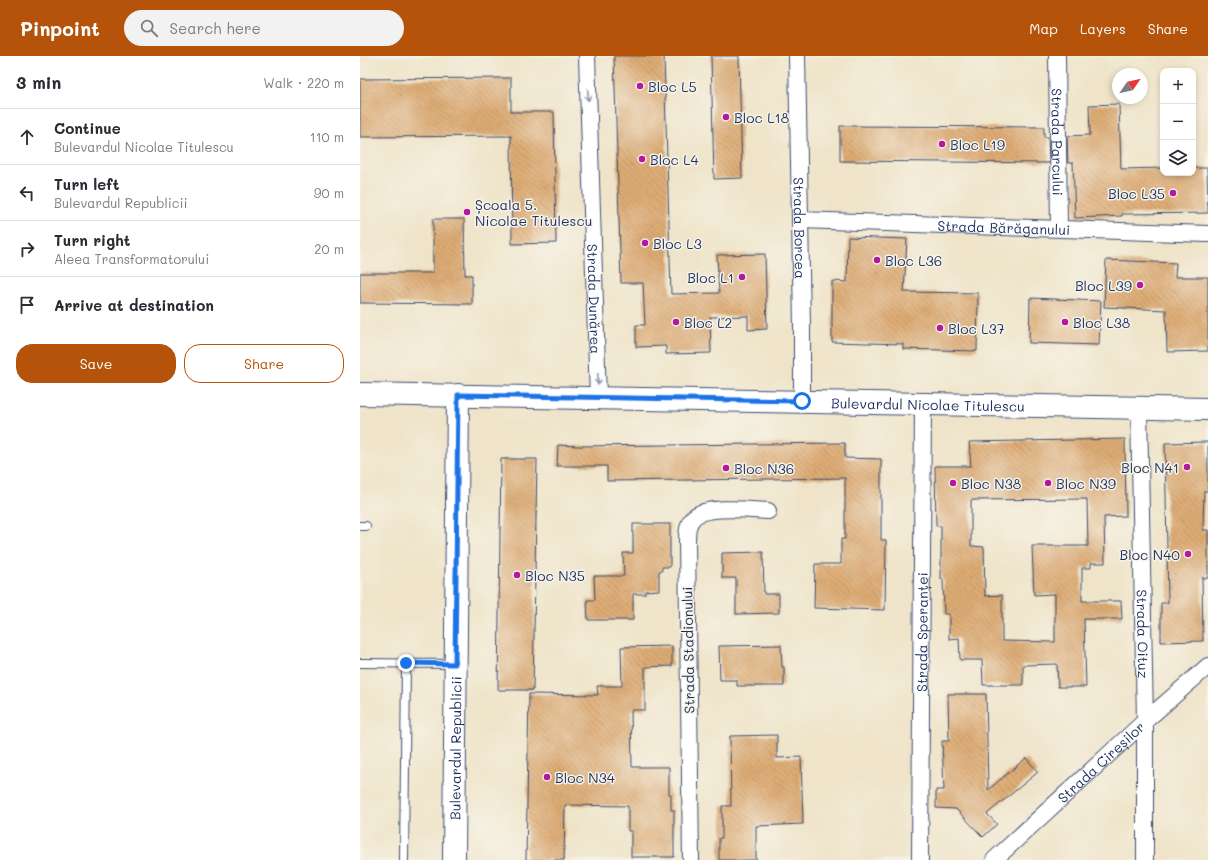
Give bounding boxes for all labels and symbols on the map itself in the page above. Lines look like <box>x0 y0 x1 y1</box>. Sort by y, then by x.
north arrow <box>1112 68 1148 104</box>
place label: Bloc L5 <box>648 77 697 96</box>
marker: Bloc L5 <box>635 81 645 91</box>
one-way arrow <box>584 88 592 101</box>
street label: Strada Parcului <box>1048 88 1068 196</box>
place label: Bloc L18 <box>734 108 789 127</box>
marker: Bloc L18 <box>721 112 731 122</box>
place label: Bloc L19 <box>950 135 1005 154</box>
marker: Bloc L19 <box>937 139 947 149</box>
place label: Bloc L4 <box>650 150 700 169</box>
marker: Bloc L4 <box>637 154 647 164</box>
street label: Strada Borcea <box>790 177 811 279</box>
place label: Bloc L35 <box>1108 184 1165 203</box>
marker: Bloc L35 <box>1168 188 1178 198</box>
place label: Școala 5. Nicolae Titulescu <box>475 195 592 230</box>
marker: Școala 5. Nicolae Titulescu <box>462 207 472 217</box>
street label: Strada Bărăganului <box>937 215 1071 239</box>
place label: Bloc L3 <box>653 234 702 253</box>
marker: Bloc L3 <box>640 238 650 248</box>
street label: Strada Dunărea <box>584 244 606 354</box>
place label: Bloc L36 <box>885 251 942 270</box>
marker: Bloc L36 <box>872 255 882 265</box>
place label: Bloc L1 <box>687 268 734 287</box>
marker: Bloc L1 <box>737 272 747 282</box>
place label: Bloc L39 <box>1075 276 1132 295</box>
marker: Bloc L39 <box>1135 280 1145 290</box>
place label: Bloc L2 <box>684 313 732 332</box>
place label: Bloc L38 <box>1073 313 1130 332</box>
marker: Bloc L2 <box>671 317 681 327</box>
marker: Bloc L38 <box>1060 317 1070 327</box>
place label: Bloc L37 <box>948 319 1005 338</box>
marker: Bloc L37 <box>935 323 945 333</box>
one-way arrow <box>594 372 601 385</box>
route start <box>793 392 811 410</box>
street label: Bulevardul Nicolae Titulescu <box>831 393 1025 415</box>
place label: Bloc N41 <box>1121 458 1179 477</box>
place label: Bloc N36 <box>734 459 794 478</box>
marker: Bloc N41 <box>1182 462 1192 472</box>
marker: Bloc N36 <box>721 463 731 473</box>
place label: Bloc N38 <box>961 474 1021 493</box>
place label: Bloc N39 <box>1056 474 1116 493</box>
marker: Bloc N38 <box>948 478 958 488</box>
marker: Bloc N39 <box>1043 478 1053 488</box>
place label: Bloc N40 <box>1120 545 1180 564</box>
marker: Bloc N40 <box>1183 549 1193 559</box>
place label: Bloc N35 <box>525 566 585 585</box>
marker: Bloc N35 <box>512 570 522 580</box>
street label: Strada Speranței <box>912 572 931 692</box>
street label: Strada Stadionului <box>677 586 699 714</box>
street label: Strada Oituz <box>1133 589 1154 679</box>
route end <box>397 654 415 672</box>
street label: Bulevardul Republicii <box>445 676 465 820</box>
street label: Strada Cireșilor <box>1053 717 1148 807</box>
place label: Bloc N34 <box>555 768 616 787</box>
marker: Bloc N34 <box>542 772 552 782</box>

